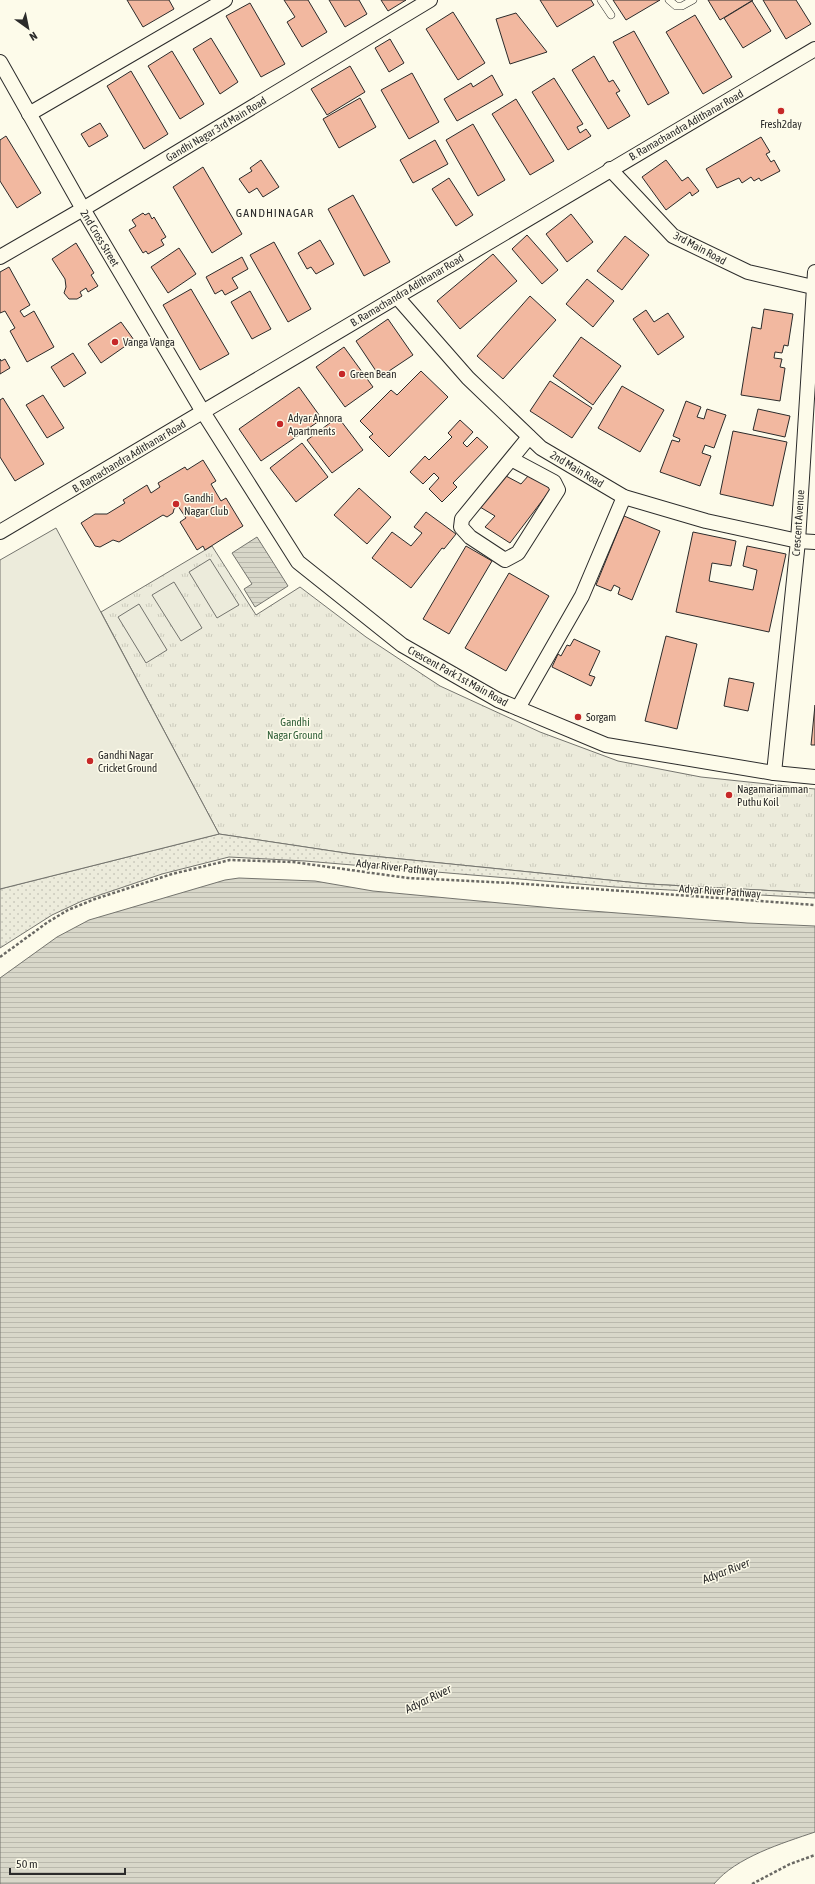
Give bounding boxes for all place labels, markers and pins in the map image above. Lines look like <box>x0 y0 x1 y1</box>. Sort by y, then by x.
marker: Fresh2day <box>776 106 786 116</box>
place label: Fresh2day <box>760 118 802 130</box>
place label: Vanga Vanga <box>123 336 175 348</box>
marker: Vanga Vanga <box>110 337 120 347</box>
place label: Green Bean <box>350 368 397 380</box>
marker: Green Bean <box>337 369 347 379</box>
place label: Adyar Annora Apartments <box>288 412 342 437</box>
marker: Adyar Annora Apartments <box>275 419 285 429</box>
place label: Gandhi Nagar Club <box>184 492 228 517</box>
marker: Gandhi Nagar Club <box>171 499 181 509</box>
place label: Sorgam <box>586 711 616 723</box>
marker: Sorgam <box>573 712 583 722</box>
place label: Gandhi Nagar Cricket Ground <box>98 749 157 774</box>
marker: Gandhi Nagar Cricket Ground <box>85 756 95 766</box>
place label: Nagamariamman Puthu Koil <box>737 783 808 808</box>
marker: Nagamariamman Puthu Koil <box>724 790 734 800</box>

